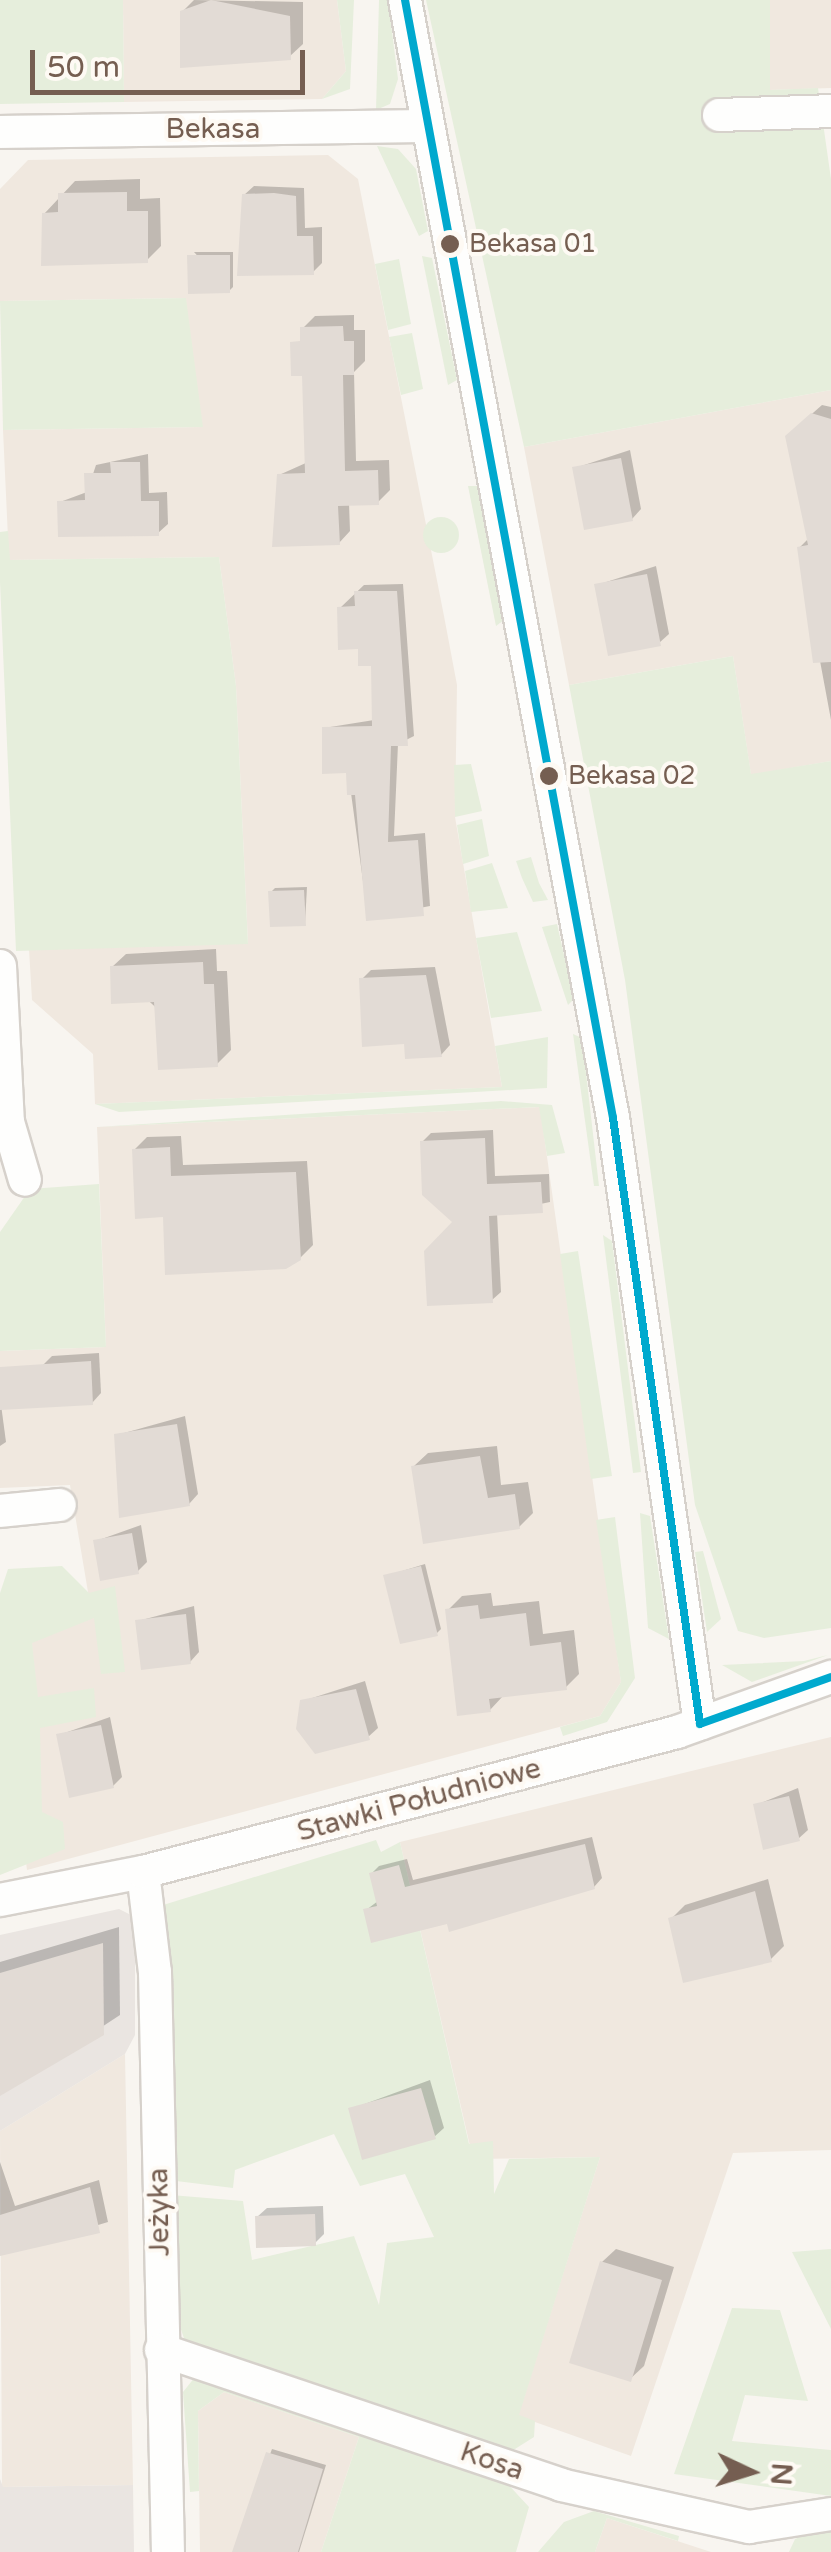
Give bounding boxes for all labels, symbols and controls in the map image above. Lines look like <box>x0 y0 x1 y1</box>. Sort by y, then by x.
scale bar <box>35 30 310 92</box>
text: 50 m <box>47 49 120 86</box>
street label: Bekasa <box>165 112 261 146</box>
place label: Bekasa 01 <box>469 228 597 260</box>
marker: Bekasa 01 <box>440 234 460 254</box>
place label: Bekasa 02 <box>568 760 696 792</box>
marker: Bekasa 02 <box>539 766 559 786</box>
street label: Stawki Południowe <box>294 1751 544 1849</box>
street label: Jeżyka <box>141 2167 177 2257</box>
north arrow <box>701 2422 801 2522</box>
street label: Kosa <box>456 2435 528 2487</box>
text: N <box>763 2462 799 2486</box>

